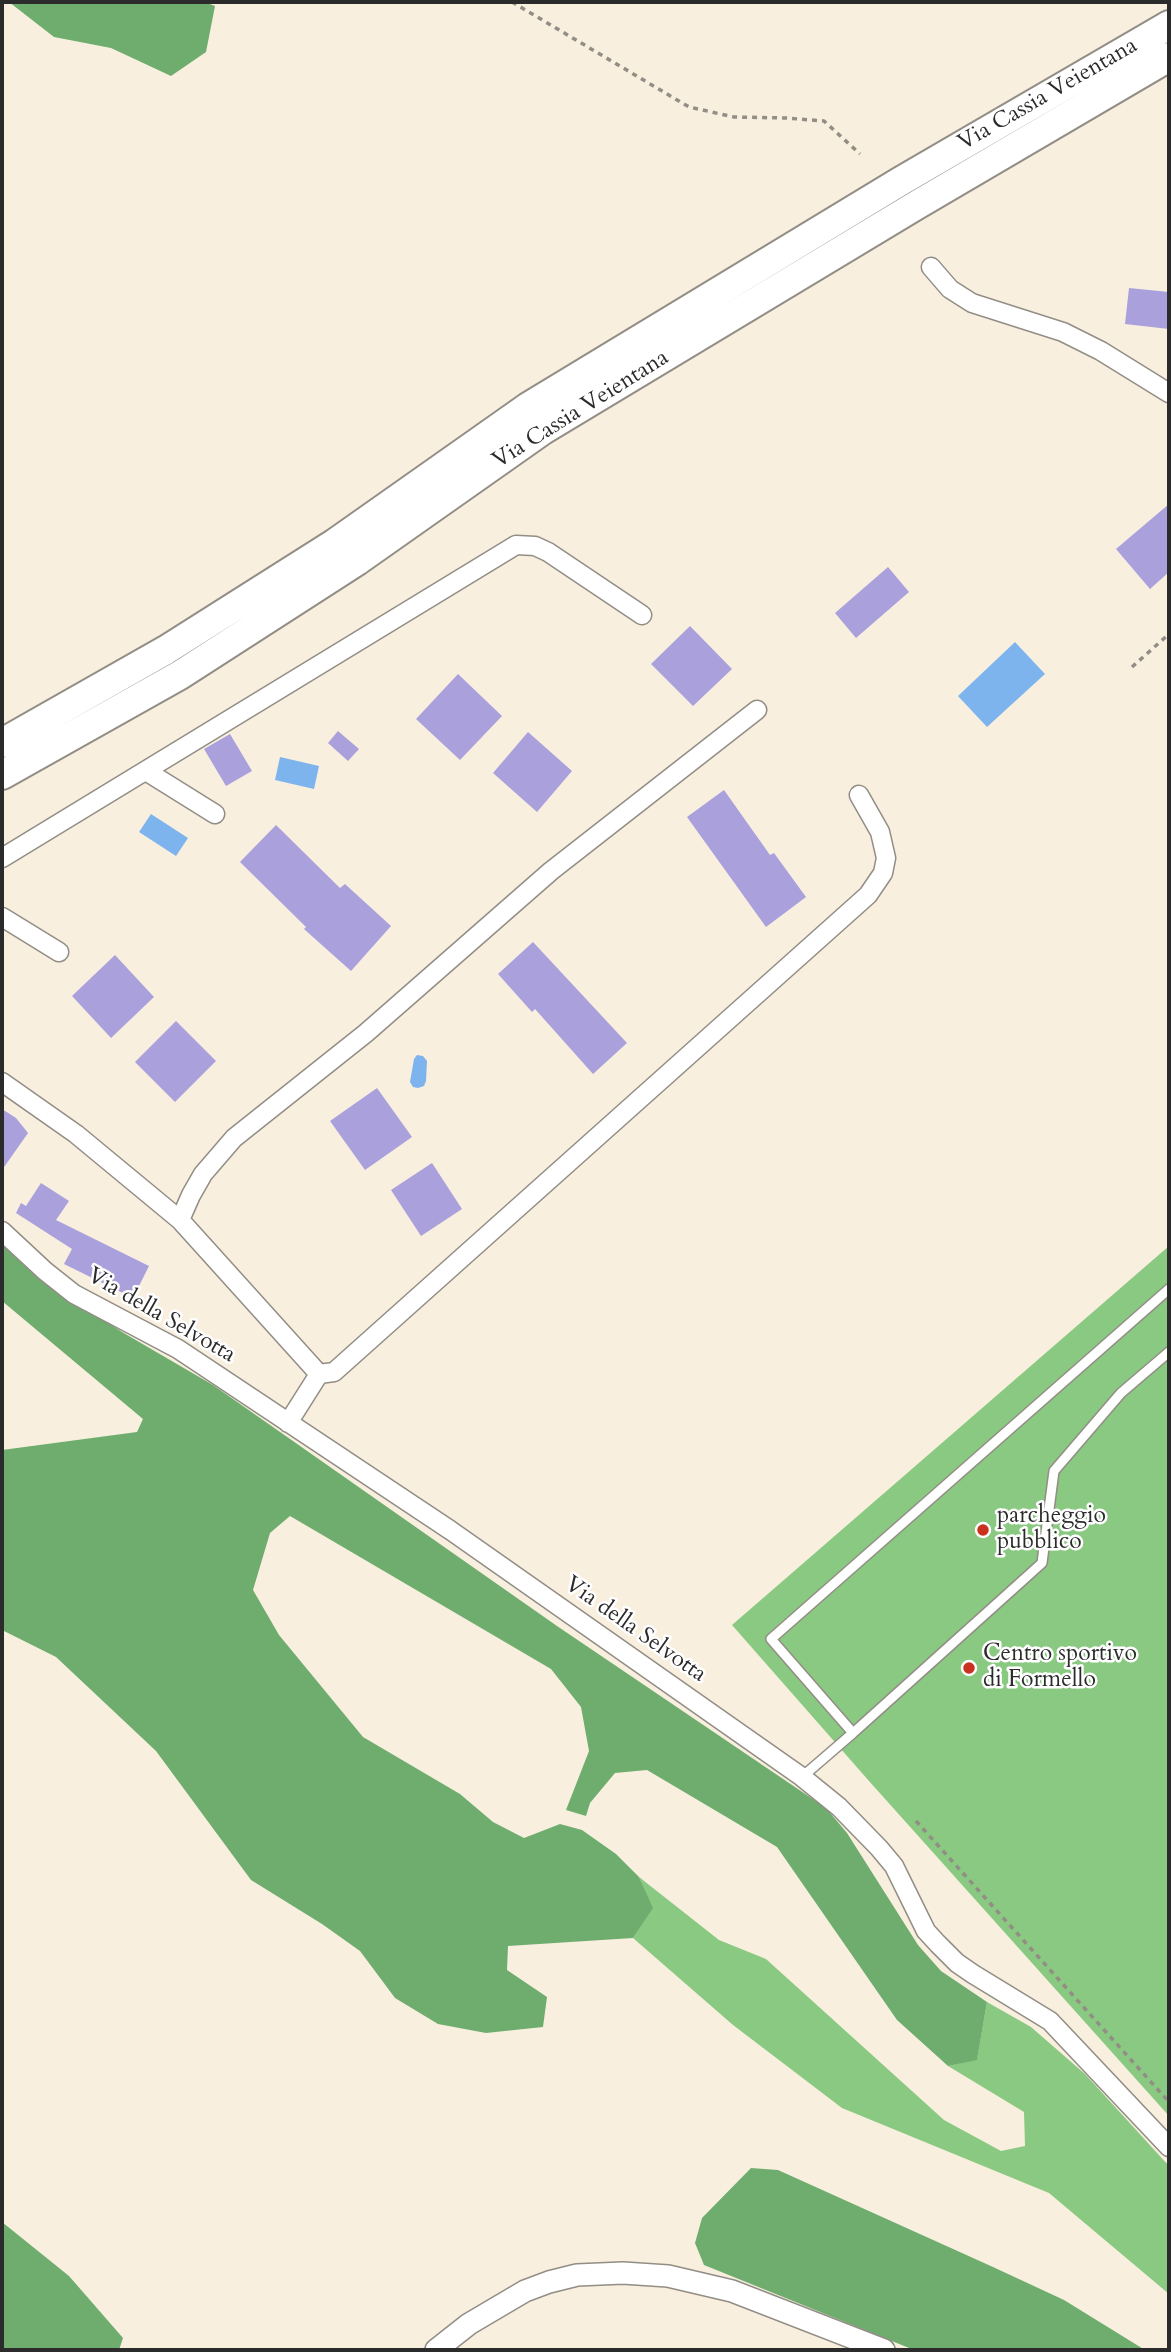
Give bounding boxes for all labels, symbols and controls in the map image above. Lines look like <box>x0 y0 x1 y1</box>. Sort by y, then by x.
street label: Via Cassia Veientana <box>953 32 1143 158</box>
street label: Via Cassia Veientana <box>488 345 674 475</box>
street label: Via della Selvotta <box>82 1262 240 1370</box>
place label: parcheggio pubblico <box>997 1503 1106 1557</box>
marker: parcheggio pubblico <box>975 1522 991 1538</box>
street label: Via della Selvotta <box>559 1571 711 1689</box>
place label: Centro sportivo di Formello <box>983 1641 1137 1695</box>
marker: Centro sportivo di Formello <box>961 1660 977 1676</box>

